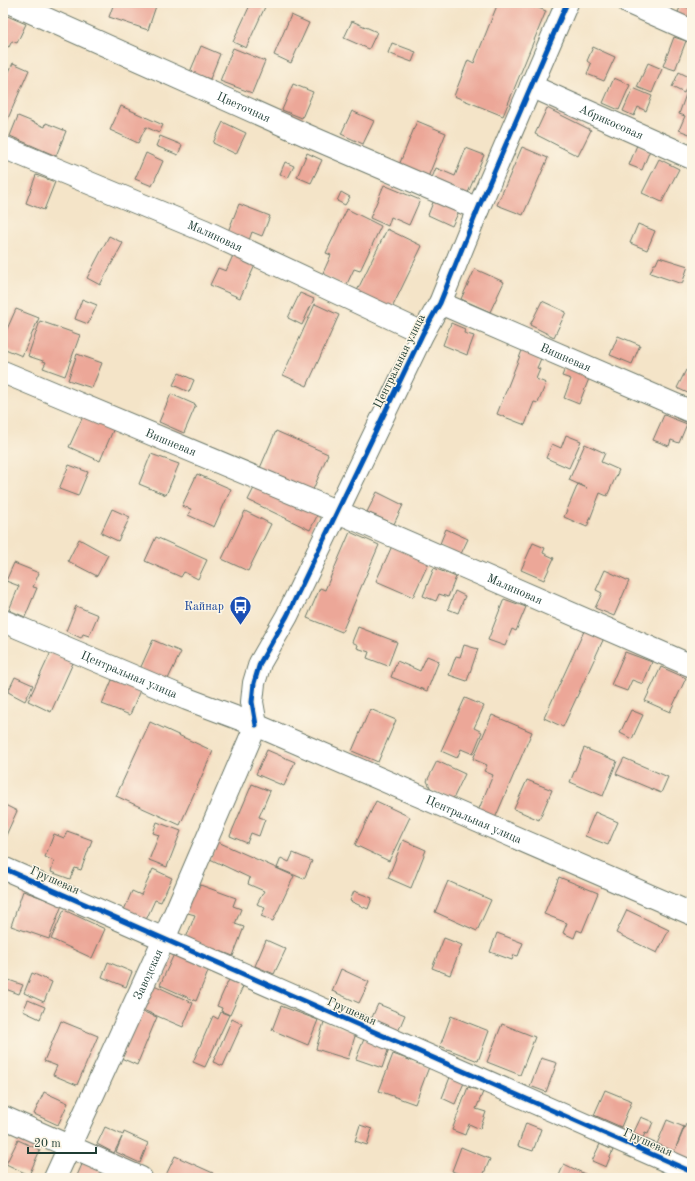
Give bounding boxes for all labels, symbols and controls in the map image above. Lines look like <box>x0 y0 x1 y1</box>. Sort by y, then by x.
street label: Цветочная <box>215 91 272 125</box>
street label: Абрикосовая <box>577 103 645 142</box>
street label: Малиновая <box>185 219 244 255</box>
street label: Центральная улица <box>372 312 428 411</box>
street label: Вишневая <box>538 342 592 375</box>
street label: Вишневая <box>143 427 198 459</box>
street label: Малиновая <box>485 573 544 607</box>
bus stop icon: Кайнар <box>227 593 253 626</box>
place label: Кайнар <box>184 601 224 613</box>
street label: Центральная улица <box>79 650 179 701</box>
street label: Центральная улица <box>424 794 523 846</box>
street label: Грушевая <box>28 865 81 897</box>
street label: Заводская <box>132 947 166 1002</box>
street label: Грушевая <box>325 996 378 1028</box>
street label: Грушевая <box>621 1127 674 1159</box>
scale bar <box>28 1129 96 1155</box>
text: 20 m <box>34 1138 61 1150</box>

